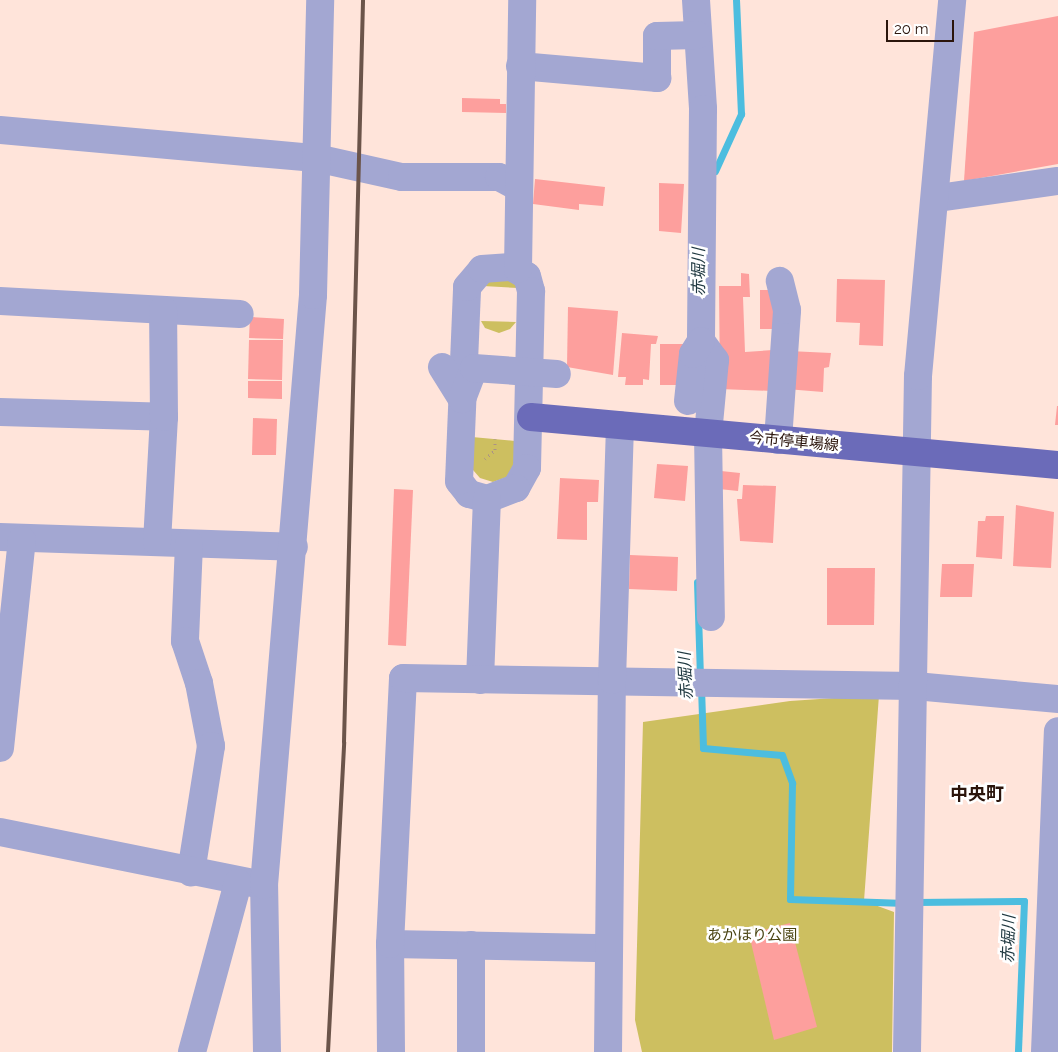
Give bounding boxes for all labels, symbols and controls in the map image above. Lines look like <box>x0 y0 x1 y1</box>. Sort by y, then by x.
scale bar <box>888 10 956 42</box>
text: 20 m <box>894 20 929 38</box>
water label: 赤堀川 <box>689 248 709 296</box>
street label: 今市停車場線 <box>748 429 840 455</box>
water label: 赤堀川 <box>675 652 697 700</box>
district label: 中央町 <box>950 783 1004 805</box>
water label: 赤堀川 <box>999 915 1019 963</box>
park label: あかほり公園 <box>707 927 797 945</box>

